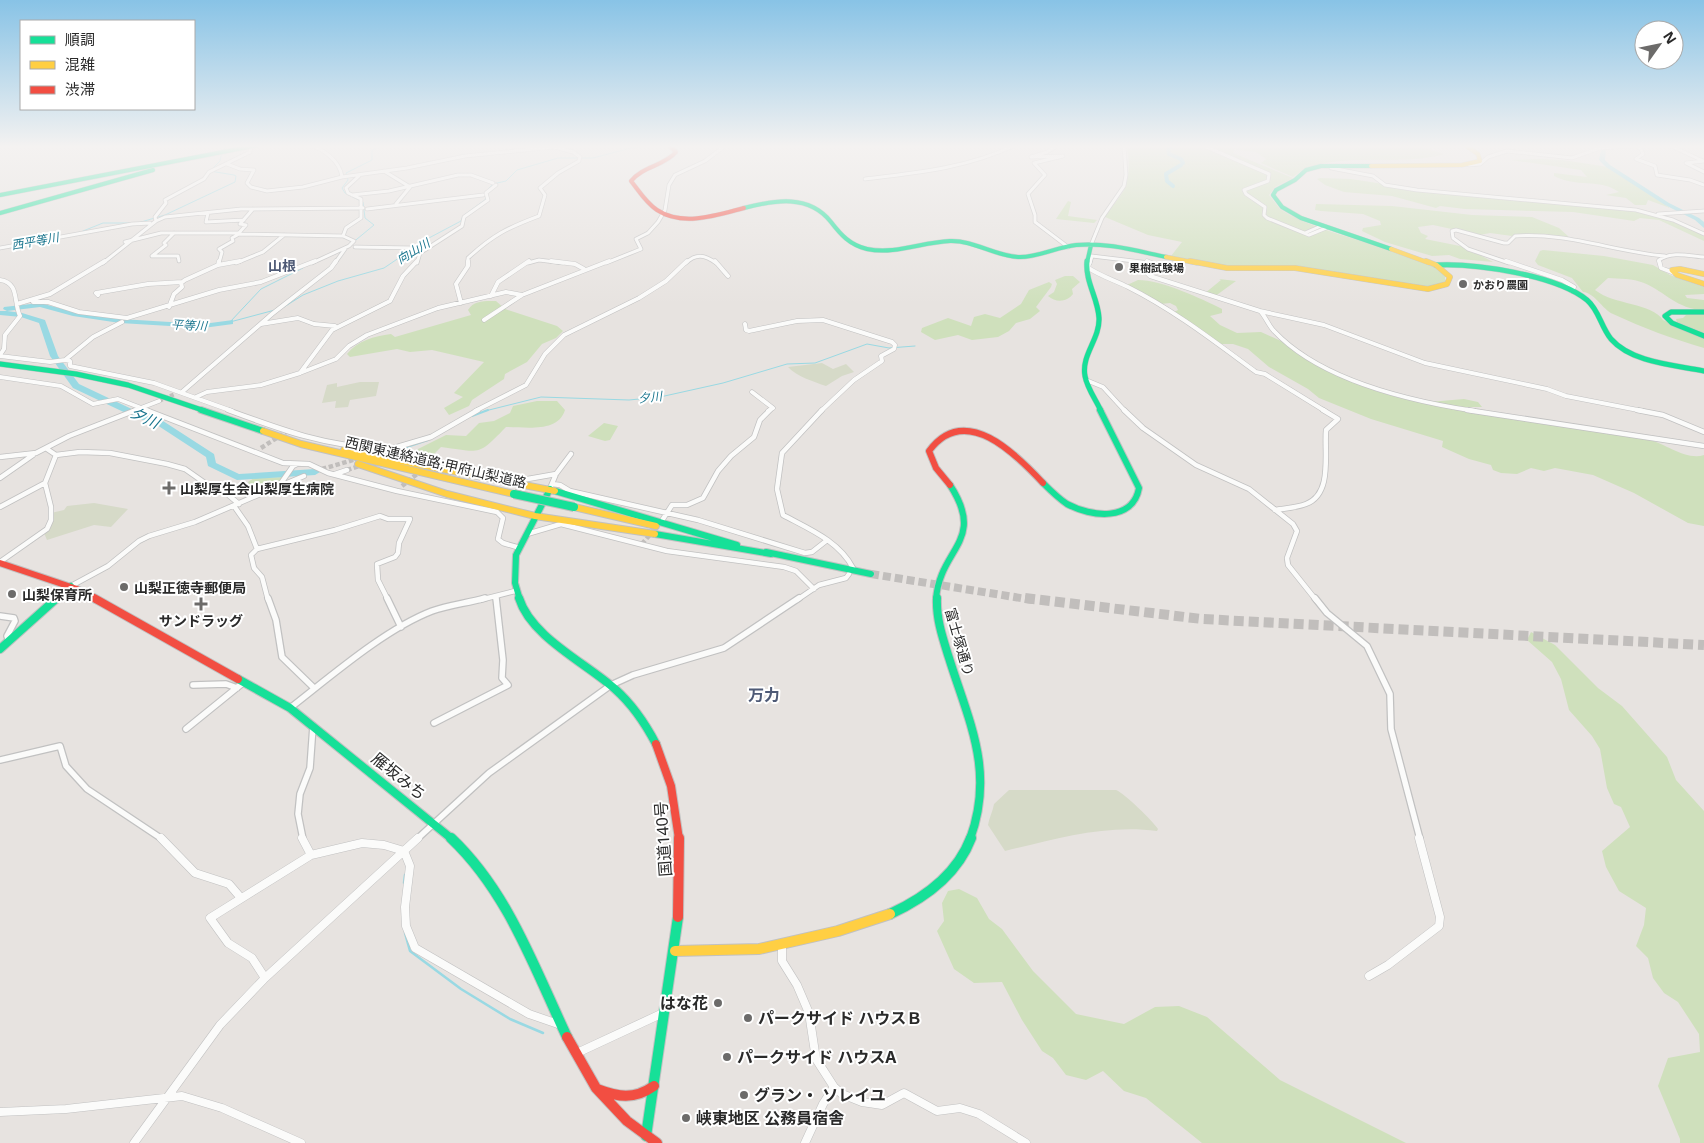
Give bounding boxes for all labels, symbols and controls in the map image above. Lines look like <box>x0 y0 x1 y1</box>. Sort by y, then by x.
legend <box>20 20 195 110</box>
north arrow <box>1634 20 1684 70</box>
text: N <box>1659 28 1681 48</box>
text: 順調 <box>65 29 95 49</box>
text: 混雑 <box>65 54 95 74</box>
text: 渋滞 <box>65 79 95 99</box>
water label: 西平等川 <box>10 228 62 254</box>
water label: 向山川 <box>393 233 435 268</box>
district label: 山根 <box>268 256 296 275</box>
place label: 果樹試験場 <box>1129 260 1184 275</box>
marker: 果樹試験場 <box>1113 261 1125 273</box>
place label: かおり農園 <box>1473 277 1528 292</box>
marker: かおり農園 <box>1457 278 1469 290</box>
water label: 平等川 <box>171 316 209 335</box>
water label: 夕川 <box>637 387 665 407</box>
water label: 夕川 <box>127 402 165 433</box>
street label: 西関東連絡道路;甲府山梨道路 <box>343 432 529 492</box>
place label: 山梨厚生会山梨厚生病院 <box>180 479 334 498</box>
marker: 山梨厚生会山梨厚生病院 <box>162 481 176 495</box>
place label: 山梨正徳寺郵便局 <box>134 578 246 597</box>
marker: 山梨正徳寺郵便局 <box>118 581 130 593</box>
place label: 山梨保育所 <box>22 585 92 604</box>
marker: 山梨保育所 <box>6 588 18 600</box>
marker: サンドラッグ <box>195 598 207 610</box>
street label: 富士塚通り <box>941 606 979 678</box>
place label: サンドラッグ <box>159 611 243 630</box>
district label: 万力 <box>748 684 780 706</box>
street label: 雁坂みち <box>367 747 431 805</box>
street label: 国道140号 <box>649 801 677 877</box>
place label: はな花 <box>660 992 708 1014</box>
marker: はな花 <box>712 997 724 1009</box>
place label: パークサイド ハウスＢ <box>758 1007 922 1029</box>
marker: パークサイド ハウスＢ <box>742 1012 754 1024</box>
place label: パークサイド ハウスA <box>737 1046 897 1068</box>
marker: パークサイド ハウスA <box>721 1051 733 1063</box>
place label: グラン・ ソレイユ <box>754 1084 886 1106</box>
marker: グラン・ ソレイユ <box>738 1089 750 1101</box>
place label: 峡東地区 公務員宿舎 <box>696 1107 844 1129</box>
marker: 峡東地区 公務員宿舎 <box>680 1112 692 1124</box>

